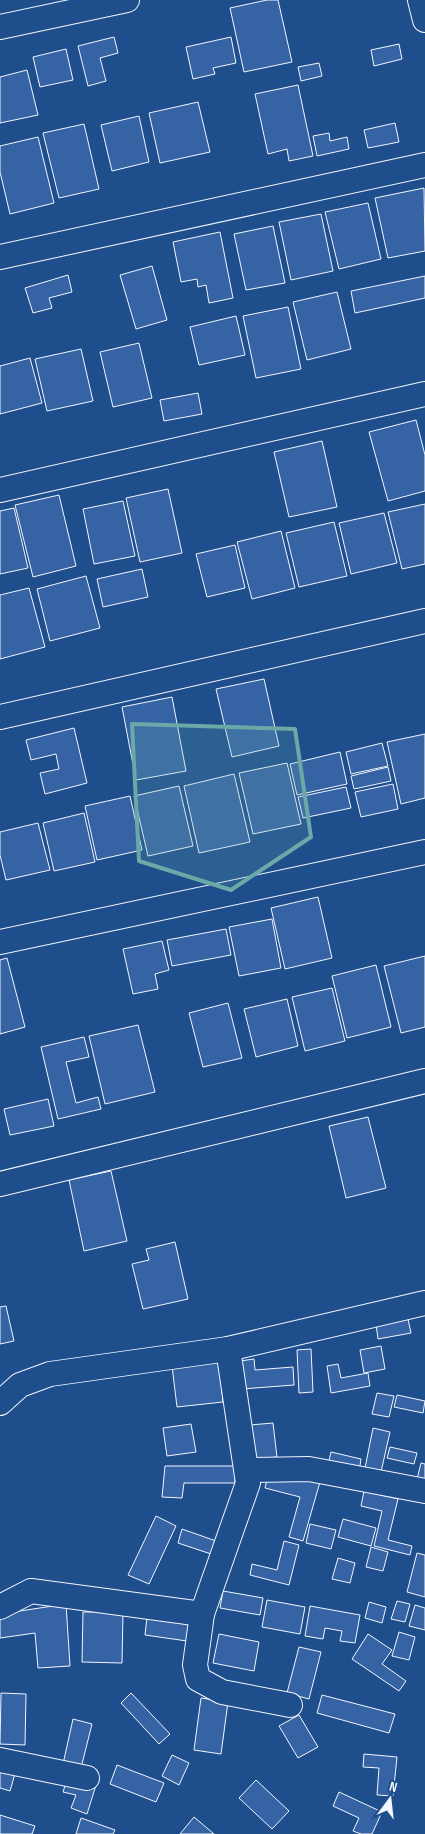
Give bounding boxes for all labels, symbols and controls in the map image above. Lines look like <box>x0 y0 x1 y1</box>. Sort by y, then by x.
north arrow <box>365 1774 415 1824</box>
text: N <box>387 1778 399 1796</box>

